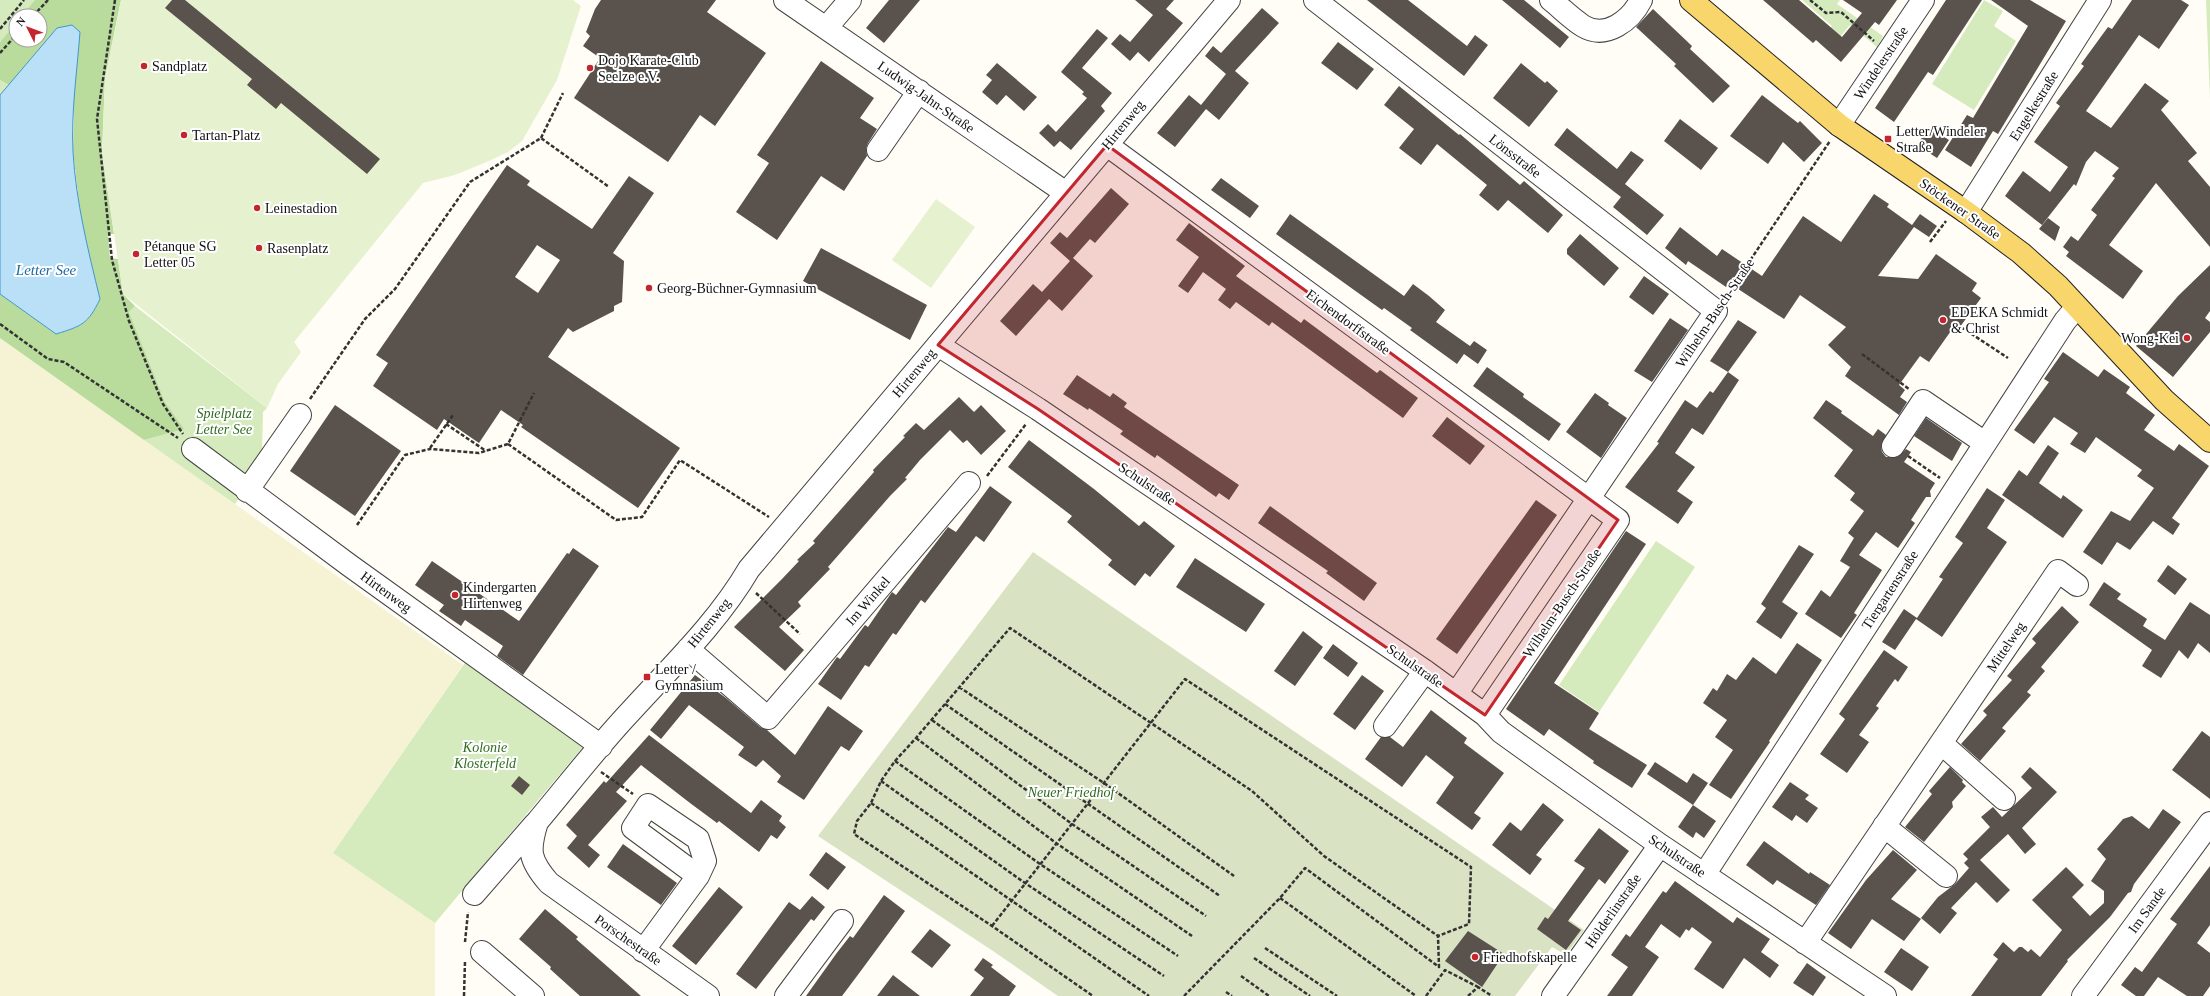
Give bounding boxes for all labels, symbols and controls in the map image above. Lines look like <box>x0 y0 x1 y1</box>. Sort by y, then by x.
north arrow <box>8 8 48 48</box>
text: N <box>13 14 28 28</box>
street label: Windelerstraße <box>1851 24 1911 102</box>
place label: Dojo Karate-Club Seelze e.V. <box>598 53 699 84</box>
street label: Ludwig-Jahn-Straße <box>875 58 977 136</box>
place label: Sandplatz <box>152 59 207 74</box>
marker: Sandplatz <box>139 61 149 71</box>
marker: Dojo Karate-Club Seelze e.V. <box>585 63 595 73</box>
street label: Engelkestraße <box>2007 68 2061 144</box>
street label: Hirtenweg <box>1099 97 1147 153</box>
place label: Letter/Windeler Straße <box>1896 124 1985 155</box>
place label: Tartan-Platz <box>192 128 260 143</box>
marker: Tartan-Platz <box>179 130 189 140</box>
street label: Lönsstraße <box>1486 131 1544 181</box>
marker: Letter/Windeler Straße <box>1883 134 1893 144</box>
street label: Stöckener Straße <box>1917 176 2003 242</box>
place label: Leinestadion <box>265 201 337 216</box>
marker: Leinestadion <box>252 203 262 213</box>
place label: Pétanque SG Letter 05 <box>144 239 217 270</box>
place label: Rasenplatz <box>267 241 328 256</box>
marker: Rasenplatz <box>254 243 264 253</box>
marker: Pétanque SG Letter 05 <box>131 249 141 259</box>
street label: Wilhelm-Busch-Straße <box>1673 256 1757 370</box>
water label: Letter See <box>15 262 77 278</box>
place label: Georg-Büchner-Gymnasium <box>657 281 817 296</box>
marker: Georg-Büchner-Gymnasium <box>644 283 654 293</box>
street label: Eichendorffstraße <box>1303 287 1393 357</box>
place label: EDEKA Schmidt & Christ <box>1951 305 2048 336</box>
marker: EDEKA Schmidt & Christ <box>1938 315 1948 325</box>
place label: Wong-Kei <box>2121 331 2179 346</box>
marker: Wong-Kei <box>2182 333 2192 343</box>
street label: Hirtenweg <box>889 346 939 400</box>
park label: Spielplatz Letter See <box>195 406 252 437</box>
street label: Schulstraße <box>1116 460 1178 508</box>
street label: Wilhelm-Busch-Straße <box>1520 546 1604 660</box>
street label: Tiergartenstraße <box>1859 548 1921 632</box>
street label: Hirtenweg <box>358 569 414 615</box>
street label: Im Winkel <box>843 574 893 628</box>
place label: Kindergarten Hirtenweg <box>463 580 537 611</box>
marker: Kindergarten Hirtenweg <box>450 590 460 600</box>
street label: Hirtenweg <box>685 595 733 651</box>
street label: Mittelweg <box>1984 619 2028 675</box>
street label: Schulstraße <box>1384 641 1446 691</box>
place label: Letter / Gymnasium <box>655 662 724 693</box>
marker: Letter / Gymnasium <box>642 672 652 682</box>
park label: Kolonie Klosterfeld <box>453 740 517 771</box>
park label: Neuer Friedhof <box>1027 785 1116 800</box>
street label: Schulstraße <box>1646 832 1708 880</box>
street label: Hölderlinstraße <box>1582 871 1644 951</box>
street label: Im Sande <box>2125 884 2169 936</box>
street label: Porschestraße <box>592 912 664 968</box>
place label: Friedhofskapelle <box>1483 950 1577 965</box>
marker: Friedhofskapelle <box>1470 952 1480 962</box>

